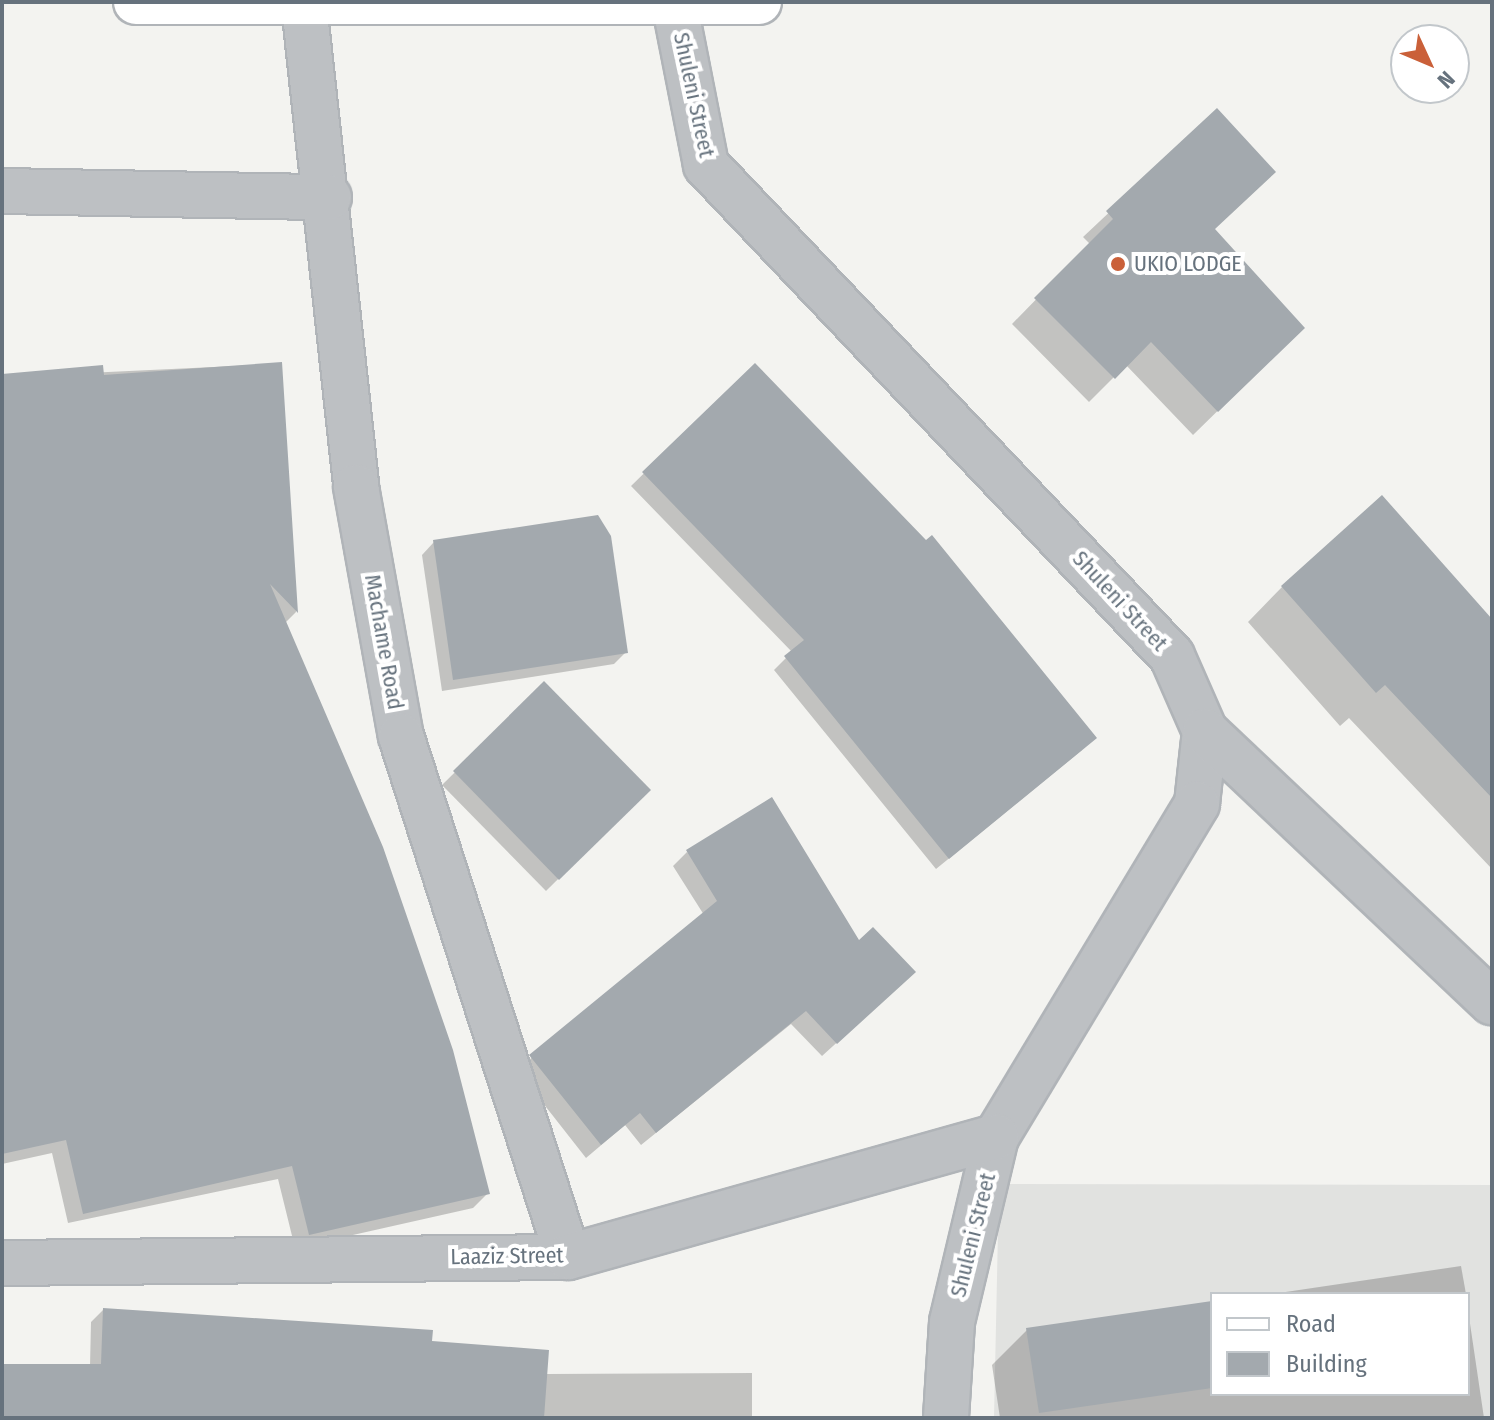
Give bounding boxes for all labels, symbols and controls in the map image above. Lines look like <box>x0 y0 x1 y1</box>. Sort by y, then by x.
north arrow <box>1390 24 1470 104</box>
street label: Shuleni Street <box>668 30 720 160</box>
text: N <box>1432 66 1460 94</box>
place label: UKIO LODGE <box>1134 251 1242 277</box>
marker: UKIO LODGE <box>1109 255 1127 273</box>
street label: Shuleni Street <box>1067 546 1173 656</box>
street label: Machame Road <box>359 572 409 712</box>
street label: Shuleni Street <box>945 1170 1001 1300</box>
street label: Laaziz Street <box>450 1242 564 1270</box>
legend <box>1210 1292 1470 1396</box>
text: Road <box>1286 1310 1336 1338</box>
text: Building <box>1286 1350 1367 1378</box>

